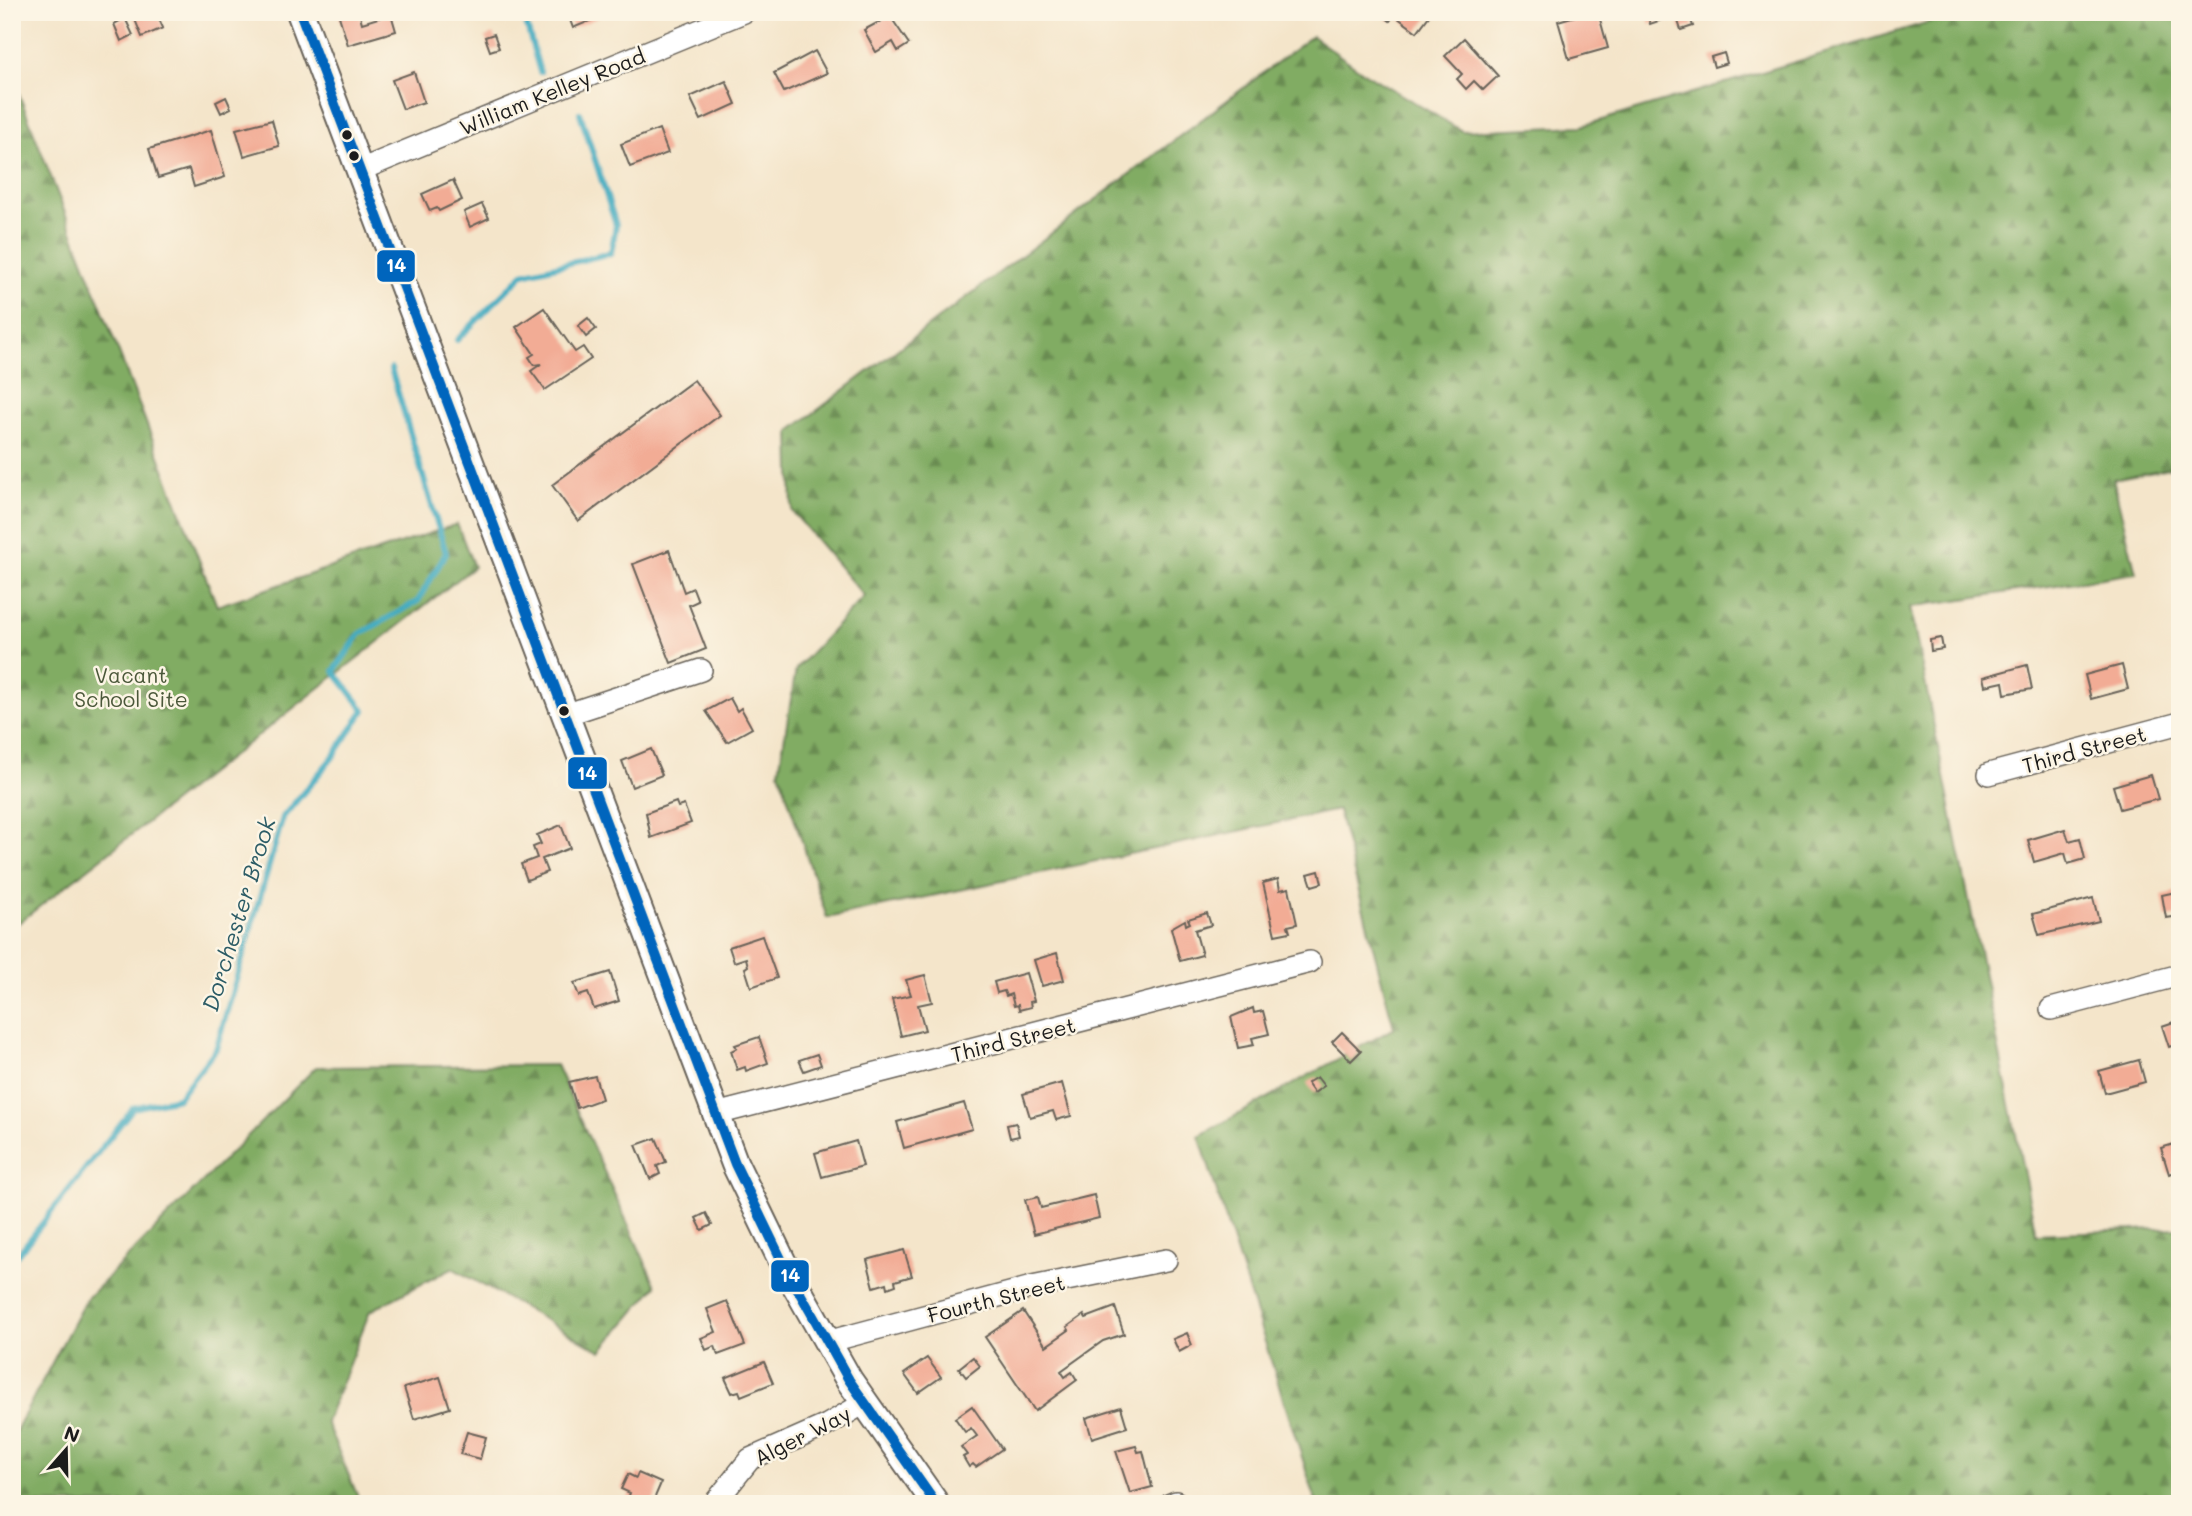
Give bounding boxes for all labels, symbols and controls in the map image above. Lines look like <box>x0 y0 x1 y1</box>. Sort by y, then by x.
street label: William Kelley Road <box>455 41 649 141</box>
unlabelled marker <box>340 128 354 142</box>
unlabelled marker <box>347 149 361 163</box>
line badge: 14 <box>376 249 416 283</box>
text: 14 <box>386 252 406 277</box>
park label: Vacant School Site <box>74 661 188 712</box>
unlabelled marker <box>557 704 571 718</box>
street label: Third Street <box>2019 719 2149 779</box>
line badge: 14 <box>567 756 608 790</box>
text: 14 <box>577 760 597 785</box>
water label: Dorchester Brook <box>194 813 282 1015</box>
street label: Third Street <box>948 1010 1078 1068</box>
line badge: 14 <box>770 1259 810 1293</box>
text: 14 <box>780 1262 800 1287</box>
street label: Fourth Street <box>924 1268 1068 1328</box>
street label: Alger Way <box>749 1399 855 1471</box>
north arrow <box>32 1414 102 1484</box>
text: N <box>61 1419 83 1448</box>

